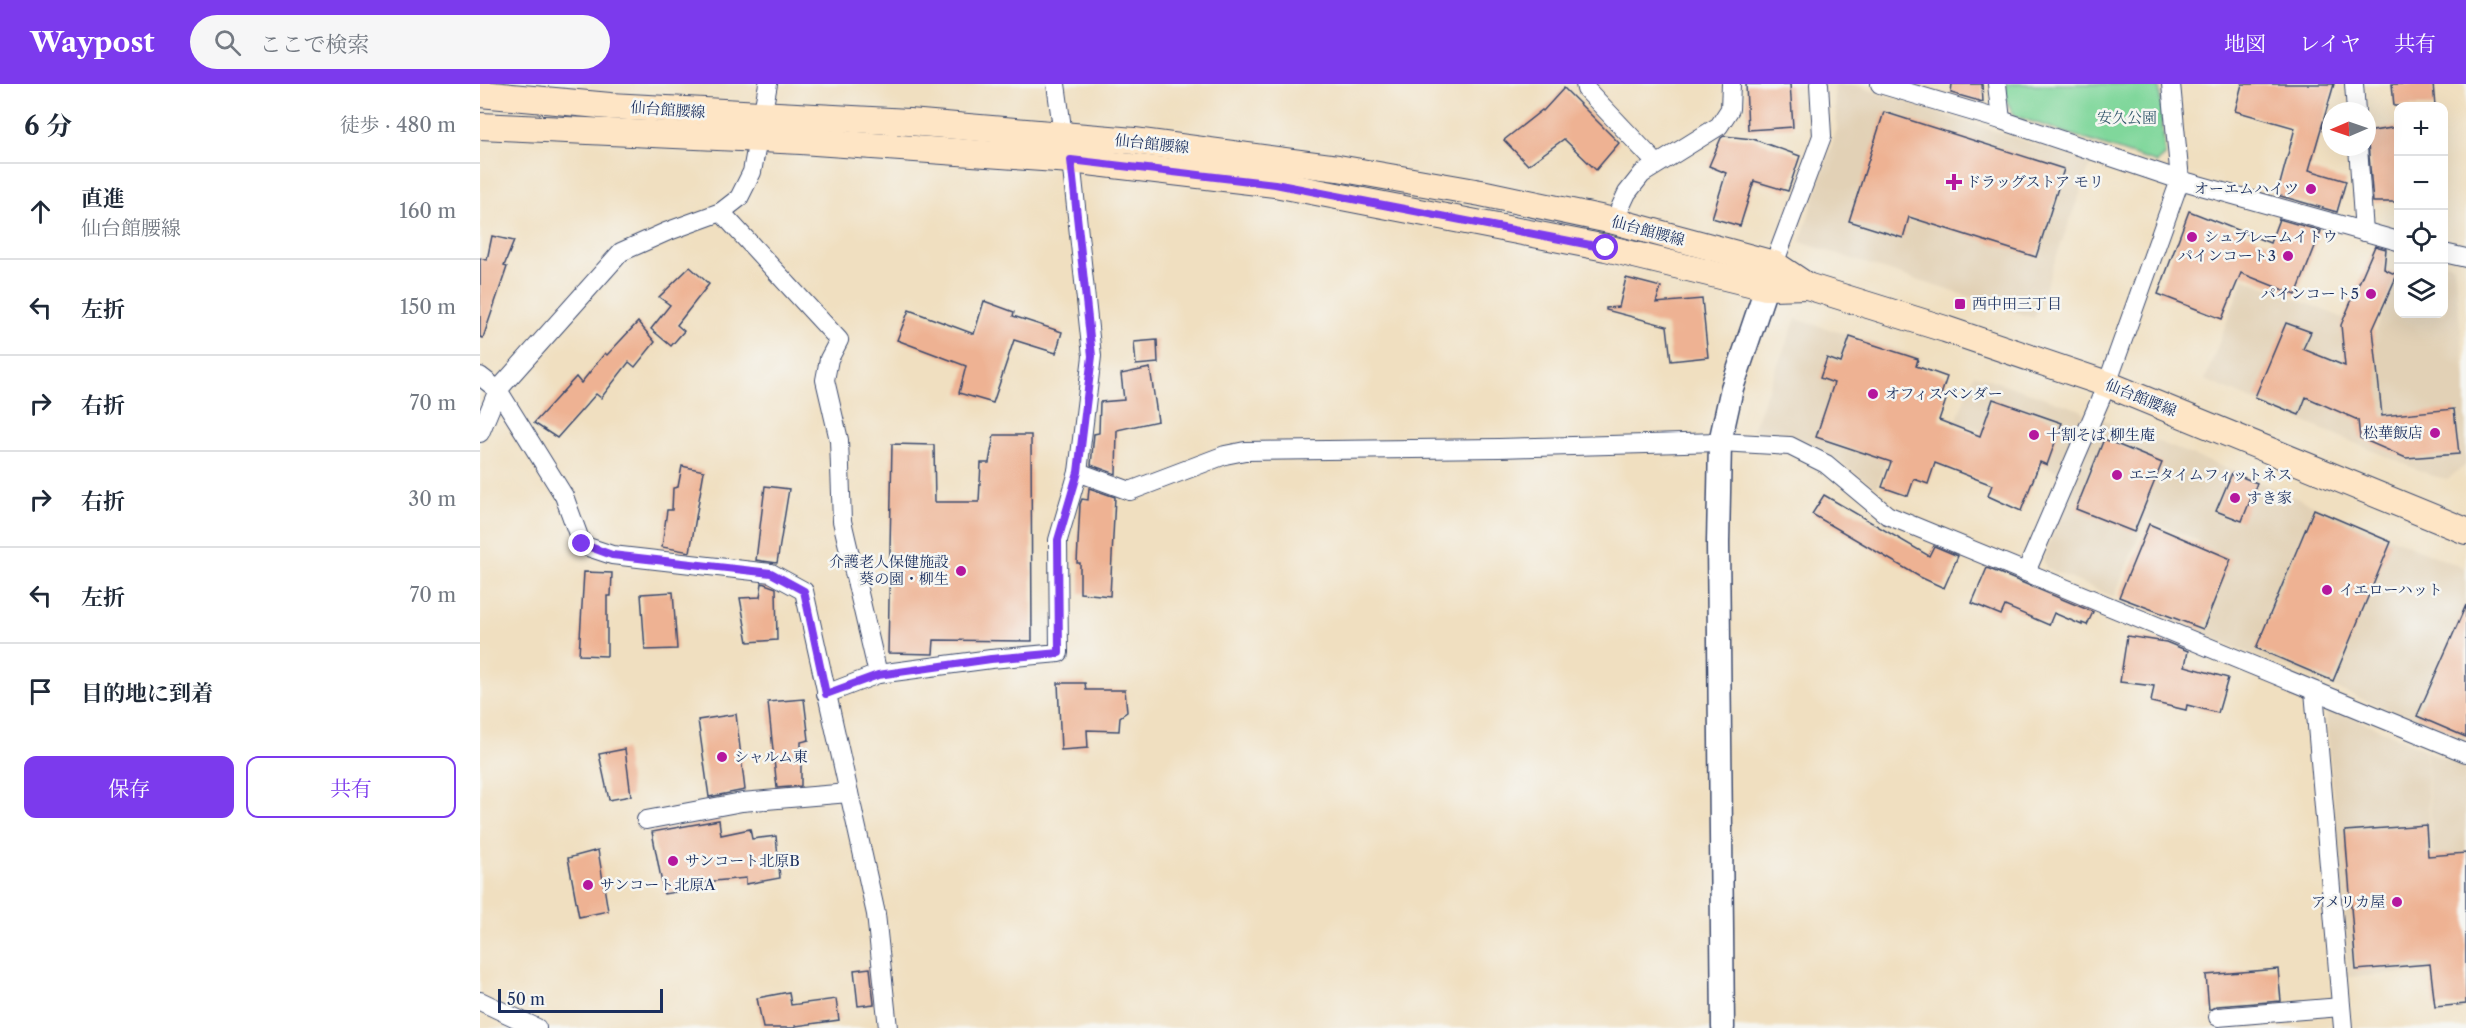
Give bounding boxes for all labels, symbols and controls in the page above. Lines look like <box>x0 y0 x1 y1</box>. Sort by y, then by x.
search box <box>190 15 610 69</box>
text: Waypost <box>30 25 154 59</box>
icon: search <box>211 26 244 59</box>
text: ここで検索 <box>259 31 370 58</box>
text: 地図 <box>2224 31 2266 56</box>
text: レイヤ <box>2299 31 2361 56</box>
text: 共有 <box>2394 31 2436 56</box>
street label: 仙台館腰線 <box>630 97 706 122</box>
north arrow <box>2322 102 2376 156</box>
map controls <box>2394 102 2448 318</box>
button: + <box>2394 102 2448 156</box>
park label: 安久公園 <box>2097 108 2157 127</box>
text: 6 分 <box>24 110 72 142</box>
text: 徒歩 · 480 m <box>340 113 456 137</box>
street label: 仙台館腰線 <box>1114 130 1190 157</box>
button: − <box>2394 156 2448 210</box>
place label: ドラッグストア モリ <box>1966 172 2104 191</box>
marker: ドラッグストア モリ <box>1947 175 1961 189</box>
place label: オーエムハイツ <box>2194 179 2299 198</box>
marker: オーエムハイツ <box>2304 182 2318 196</box>
text: 直進 <box>81 185 125 212</box>
icon: ahead <box>24 195 57 228</box>
text: 160 m <box>399 199 456 223</box>
button: locate <box>2394 210 2448 264</box>
street label: 仙台館腰線 <box>1609 212 1687 249</box>
text: 仙台館腰線 <box>81 216 181 240</box>
place label: シュプレームイトウ <box>2204 227 2338 246</box>
marker: シュプレームイトウ <box>2185 230 2199 244</box>
route start <box>1592 234 1618 260</box>
place label: パインコート3 <box>2178 246 2276 265</box>
marker: パインコート3 <box>2281 249 2295 263</box>
button: layers <box>2394 264 2448 318</box>
place label: パインコート5 <box>2261 284 2359 303</box>
marker: パインコート5 <box>2364 287 2378 301</box>
icon: left <box>24 291 57 324</box>
place label: 西中田三丁目 <box>1972 294 2062 313</box>
text: 150 m <box>400 295 456 319</box>
text: 左折 <box>81 296 125 323</box>
marker: 西中田三丁目 <box>1953 297 1967 311</box>
street label: 仙台館腰線 <box>2103 375 2180 420</box>
place label: オフィスベンダー <box>1885 384 2003 403</box>
icon: right <box>24 387 57 420</box>
marker: オフィスベンダー <box>1866 387 1880 401</box>
text: 70 m <box>410 391 456 415</box>
text: 右折 <box>81 392 125 419</box>
place label: 松華飯店 <box>2363 423 2423 442</box>
place label: 十割そば 柳生庵 <box>2046 425 2155 444</box>
marker: 松華飯店 <box>2428 426 2442 440</box>
marker: 十割そば 柳生庵 <box>2027 428 2041 442</box>
place label: エニタイムフィットネス <box>2129 465 2292 484</box>
marker: エニタイムフィットネス <box>2110 468 2124 482</box>
icon: right <box>24 483 57 516</box>
text: 30 m <box>408 487 456 511</box>
text: 右折 <box>81 488 125 515</box>
place label: すき家 <box>2247 488 2292 507</box>
marker: すき家 <box>2228 491 2242 505</box>
route end <box>568 530 594 556</box>
place label: 介護老人保健施設 葵の園・柳生 <box>829 552 949 588</box>
marker: 介護老人保健施設 葵の園・柳生 <box>954 564 968 578</box>
icon: left <box>24 579 57 612</box>
place label: イエローハット <box>2339 580 2443 599</box>
text: 70 m <box>410 583 456 607</box>
marker: イエローハット <box>2320 583 2334 597</box>
text: 左折 <box>81 584 125 611</box>
icon: arrive <box>24 675 57 708</box>
text: 目的地に到着 <box>81 680 213 707</box>
place label: シャルム東 <box>734 747 808 766</box>
marker: シャルム東 <box>715 750 729 764</box>
button: 保存 <box>24 756 234 818</box>
button: 共有 <box>246 756 456 818</box>
place label: サンコート北原B <box>685 851 800 870</box>
marker: サンコート北原B <box>666 854 680 868</box>
place label: サンコート北原A <box>600 875 716 894</box>
marker: サンコート北原A <box>581 878 595 892</box>
place label: アメリカ屋 <box>2311 892 2385 911</box>
marker: アメリカ屋 <box>2390 895 2404 909</box>
scale bar <box>498 986 663 1014</box>
text: 50 m <box>507 989 545 1009</box>

